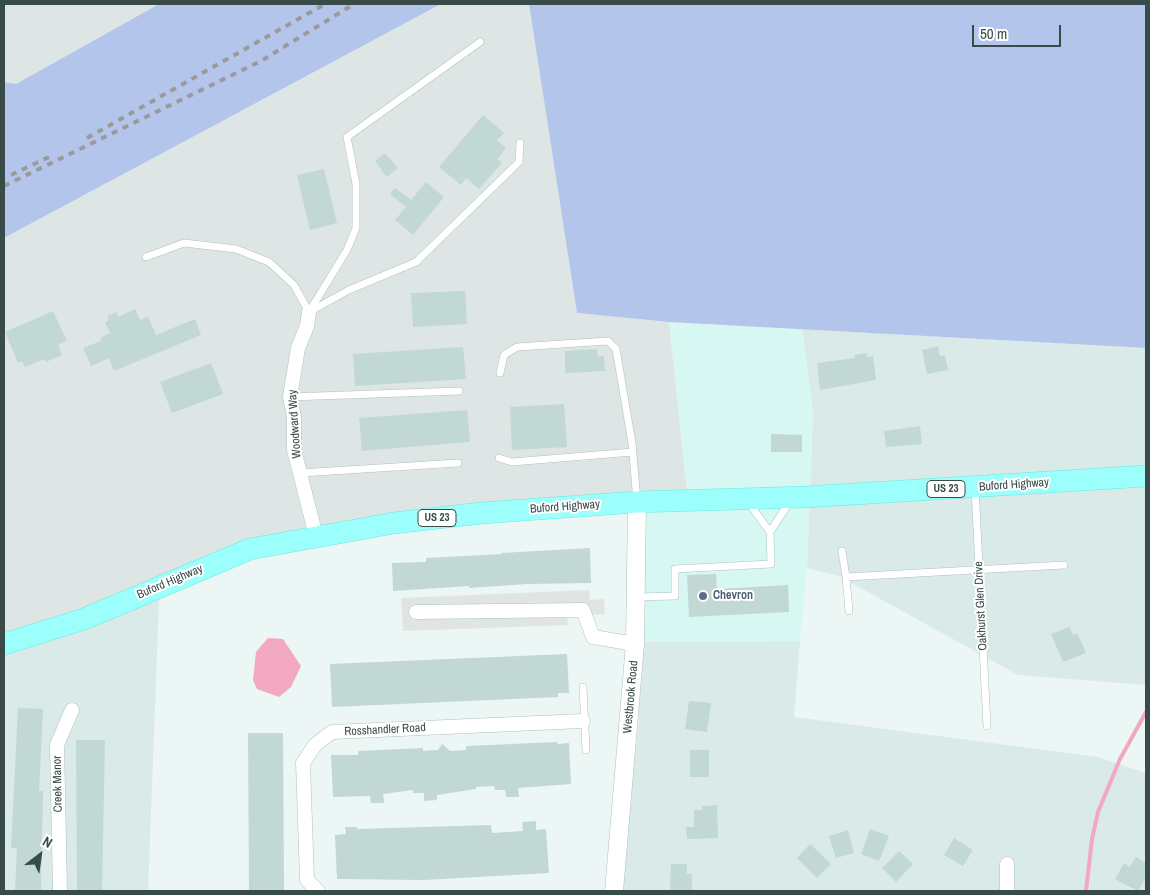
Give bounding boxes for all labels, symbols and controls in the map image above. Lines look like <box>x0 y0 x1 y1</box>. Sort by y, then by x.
scale bar <box>975 15 1064 47</box>
text: 50 m <box>980 23 1007 44</box>
street label: Woodward Way <box>285 389 305 459</box>
street label: Buford Highway <box>979 475 1049 495</box>
road number: US 23 <box>927 480 965 498</box>
street label: Buford Highway <box>530 497 600 517</box>
road number: US 23 <box>418 509 456 526</box>
street label: Oakhurst Glen Drive <box>971 561 991 651</box>
street label: Buford Highway <box>135 562 205 602</box>
place label: Chevron <box>713 589 753 603</box>
marker: Chevron <box>697 590 709 602</box>
street label: Westbrook Road <box>621 660 641 734</box>
street label: Rosshandler Road <box>344 721 426 739</box>
street label: Creek Manor <box>50 755 66 813</box>
north arrow <box>15 830 65 880</box>
text: N <box>39 832 56 852</box>

